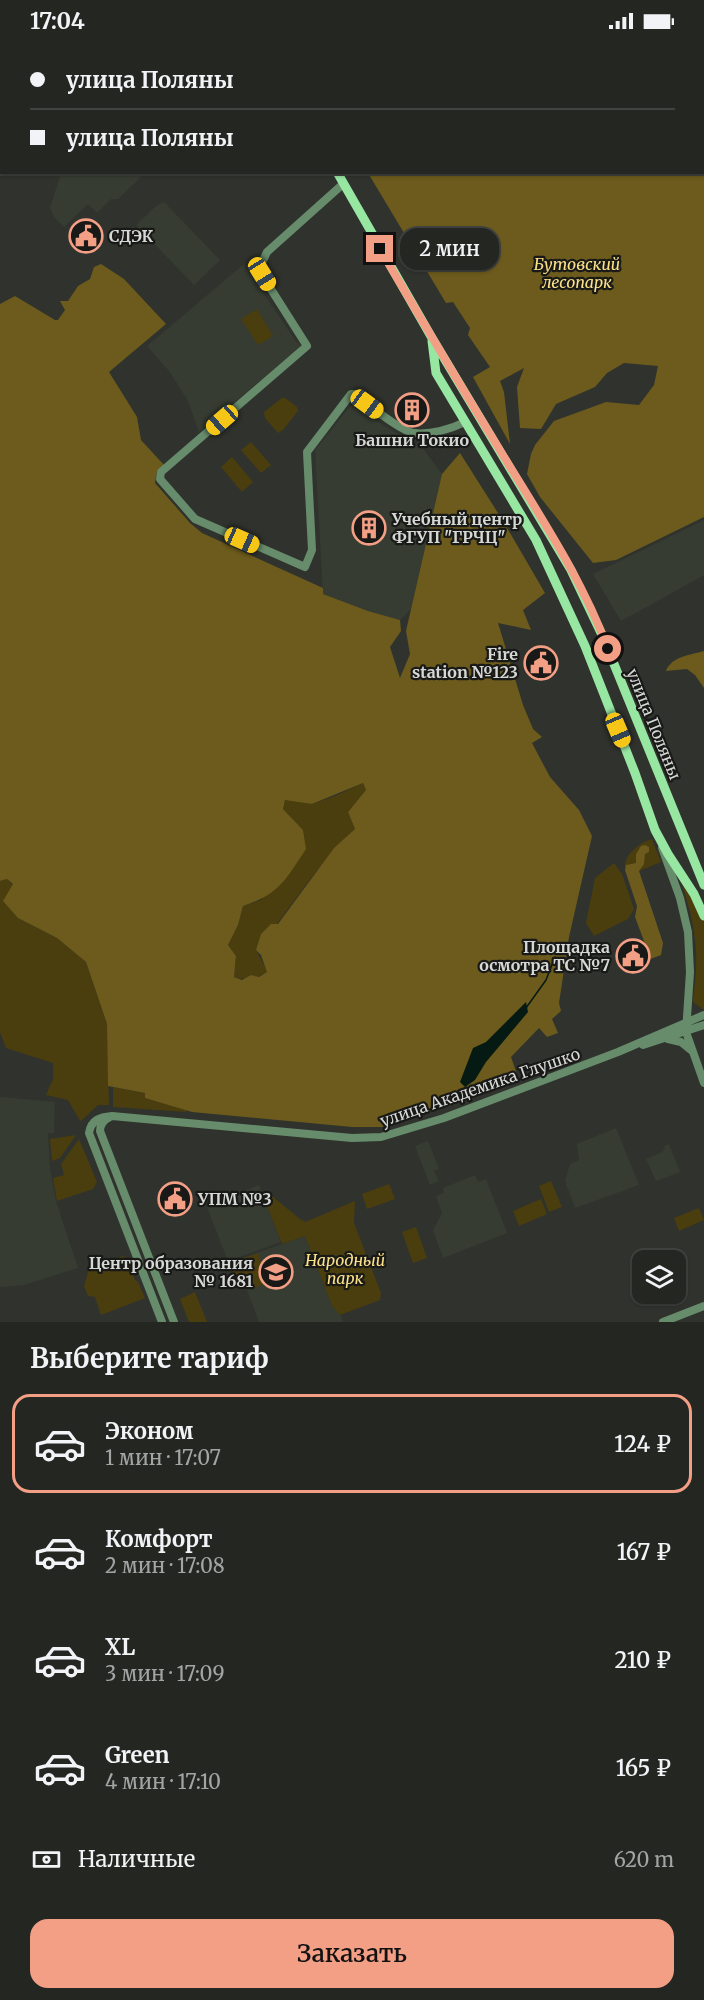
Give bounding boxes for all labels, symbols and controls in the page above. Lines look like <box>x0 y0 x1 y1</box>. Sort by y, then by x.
text: 17:04 <box>30 7 85 35</box>
text: улица Поляны <box>66 66 234 94</box>
text: улица Поляны <box>66 124 234 152</box>
public building icon: СДЭК <box>68 218 104 254</box>
place label: СДЭК <box>109 226 154 246</box>
callout: 2 мин <box>401 228 500 270</box>
route end <box>366 235 393 262</box>
text: 2 мин <box>419 236 480 261</box>
car <box>245 254 279 294</box>
park label: Бутовский лесопарк <box>534 254 620 292</box>
car <box>347 386 387 422</box>
building icon: Башни Токио <box>394 392 430 428</box>
car <box>203 401 241 439</box>
place label: Башни Токио <box>355 430 469 450</box>
place label: Учебный центр ФГУП "ГРЧЦ" <box>391 509 522 547</box>
building icon: Учебный центр ФГУП "ГРЧЦ" <box>351 510 387 546</box>
car <box>222 524 262 556</box>
route start <box>594 635 621 662</box>
place label: Fire station №123 <box>412 644 518 682</box>
public building icon: Fire station №123 <box>523 645 559 681</box>
street label: улица Поляны <box>623 665 685 783</box>
car <box>603 710 633 750</box>
place label: Площадка осмотра ТС №7 <box>479 937 610 975</box>
public building icon: Площадка осмотра ТС №7 <box>615 938 651 974</box>
street label: улица Академика Глушко <box>377 1043 583 1131</box>
public building icon: УПМ №3 <box>157 1181 193 1217</box>
place label: УПМ №3 <box>197 1189 272 1209</box>
park label: Народный парк <box>305 1250 385 1288</box>
map controls <box>632 1250 686 1304</box>
button: layers <box>632 1250 686 1304</box>
place label: Центр образования № 1681 <box>89 1253 254 1291</box>
school or university icon: Центр образования № 1681 <box>258 1254 294 1290</box>
text: Выберите тариф <box>30 1341 269 1375</box>
icon: car <box>33 1417 87 1471</box>
text: Эконом <box>105 1417 193 1445</box>
text: 124 ₽ <box>614 1430 671 1458</box>
text: 1 мин · 17:07 <box>105 1445 221 1470</box>
icon: car <box>33 1525 87 1579</box>
text: Комфорт <box>105 1525 213 1553</box>
text: 167 ₽ <box>617 1538 671 1566</box>
text: 2 мин · 17:08 <box>105 1553 225 1578</box>
icon: car <box>33 1633 87 1687</box>
text: XL <box>105 1633 135 1661</box>
text: 210 ₽ <box>614 1646 671 1674</box>
text: 3 мин · 17:09 <box>105 1661 225 1686</box>
icon: car <box>33 1741 87 1795</box>
text: Green <box>105 1741 169 1769</box>
text: 165 ₽ <box>616 1754 671 1782</box>
text: 4 мин · 17:10 <box>105 1769 221 1794</box>
icon: cash <box>30 1843 63 1876</box>
text: Наличные <box>78 1845 195 1873</box>
text: 620 m <box>614 1847 674 1872</box>
button: Заказать <box>30 1919 674 1988</box>

